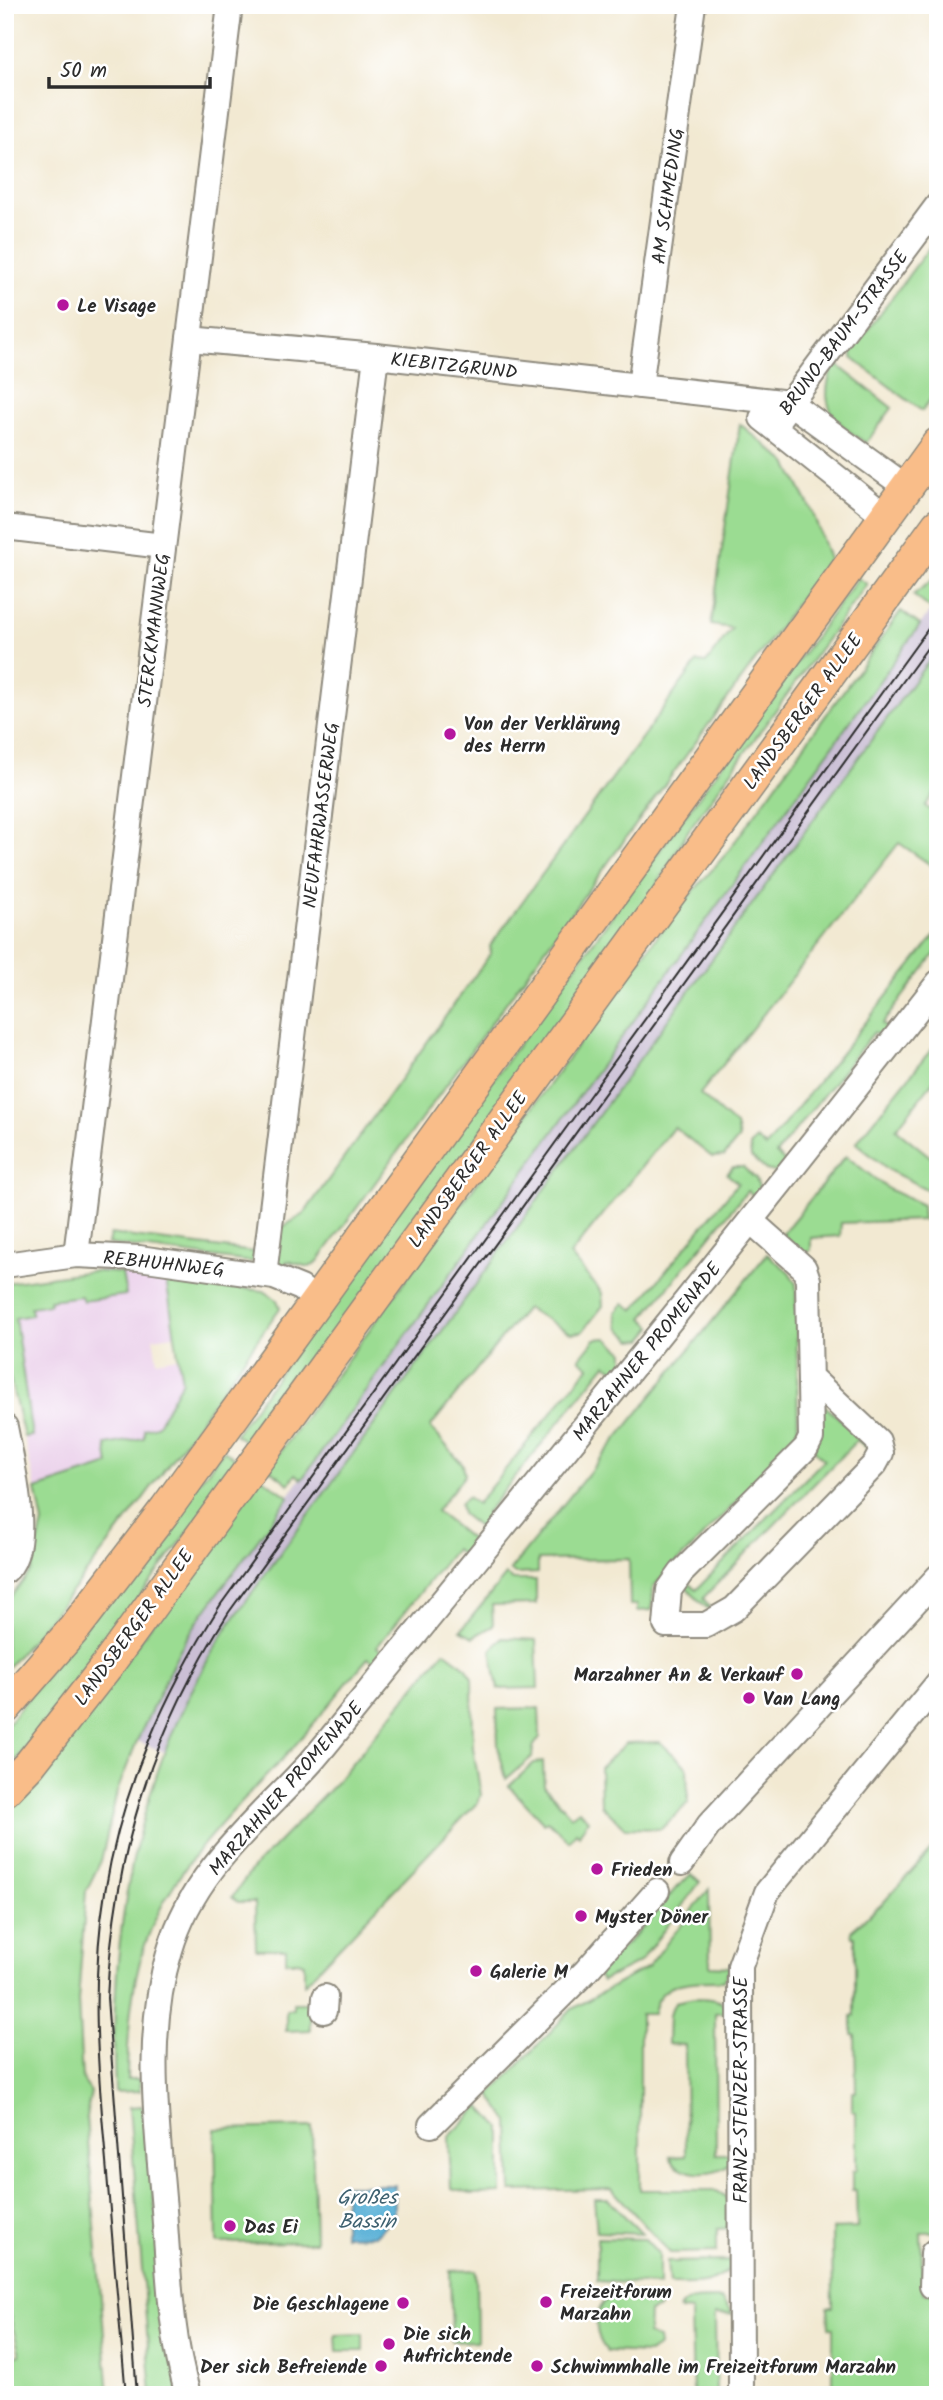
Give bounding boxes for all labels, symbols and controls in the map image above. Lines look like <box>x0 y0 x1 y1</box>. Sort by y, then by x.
scale bar <box>49 46 210 90</box>
text: 50 m <box>60 55 107 88</box>
street label: AM SCHMEDING <box>645 126 693 266</box>
street label: BRUNO-BAUM-STRASSE <box>772 243 918 422</box>
place label: Le Visage <box>77 292 156 322</box>
marker: Le Visage <box>55 297 71 313</box>
street label: KIEBITZGRUND <box>389 345 519 389</box>
street label: STERCKMANNWEG <box>131 552 179 709</box>
street label: LANDSBERGER ALLEE <box>736 627 871 797</box>
place label: Von der Verklärung des Herrn <box>464 710 621 762</box>
street label: NEUFAHRWASSERWEG <box>296 721 348 910</box>
marker: Von der Verklärung des Herrn <box>442 726 458 742</box>
street label: LANDSBERGER ALLEE <box>401 1085 536 1255</box>
street label: REBHUHNWEG <box>102 1244 226 1286</box>
street label: MARZAHNER PROMENADE <box>566 1255 730 1448</box>
street label: LANDSBERGER ALLEE <box>67 1543 202 1713</box>
place label: Marzahner An & Verkauf <box>574 1661 785 1691</box>
marker: Marzahner An & Verkauf <box>789 1666 805 1682</box>
place label: Van Lang <box>763 1685 840 1715</box>
marker: Van Lang <box>741 1690 757 1706</box>
street label: MARZAHNER PROMENADE <box>202 1695 372 1883</box>
place label: Frieden <box>611 1856 672 1886</box>
marker: Frieden <box>589 1861 605 1877</box>
place label: Myster Döner <box>595 1903 709 1933</box>
marker: Myster Döner <box>573 1908 589 1924</box>
place label: Galerie M <box>490 1958 569 1988</box>
marker: Galerie M <box>468 1963 484 1979</box>
street label: FRANZ-STENZER-STRASSE <box>727 1976 757 2204</box>
water label: Großes Bassin <box>337 2182 399 2239</box>
place label: Das Ei <box>244 2213 299 2243</box>
marker: Das Ei <box>222 2218 238 2234</box>
place label: Freizeitforum Marzahn <box>560 2278 672 2330</box>
place label: Die Geschlagene <box>252 2290 389 2320</box>
marker: Freizeitforum Marzahn <box>538 2294 554 2310</box>
marker: Die Geschlagene <box>395 2295 411 2311</box>
place label: Die sich Aufrichtende <box>403 2320 512 2372</box>
marker: Die sich Aufrichtende <box>381 2336 397 2352</box>
place label: Der sich Befreiende <box>200 2353 367 2383</box>
place label: Schwimmhalle im Freizeitforum Marzahn <box>551 2353 896 2383</box>
marker: Der sich Befreiende <box>373 2358 389 2374</box>
marker: Schwimmhalle im Freizeitforum Marzahn <box>529 2358 545 2374</box>

